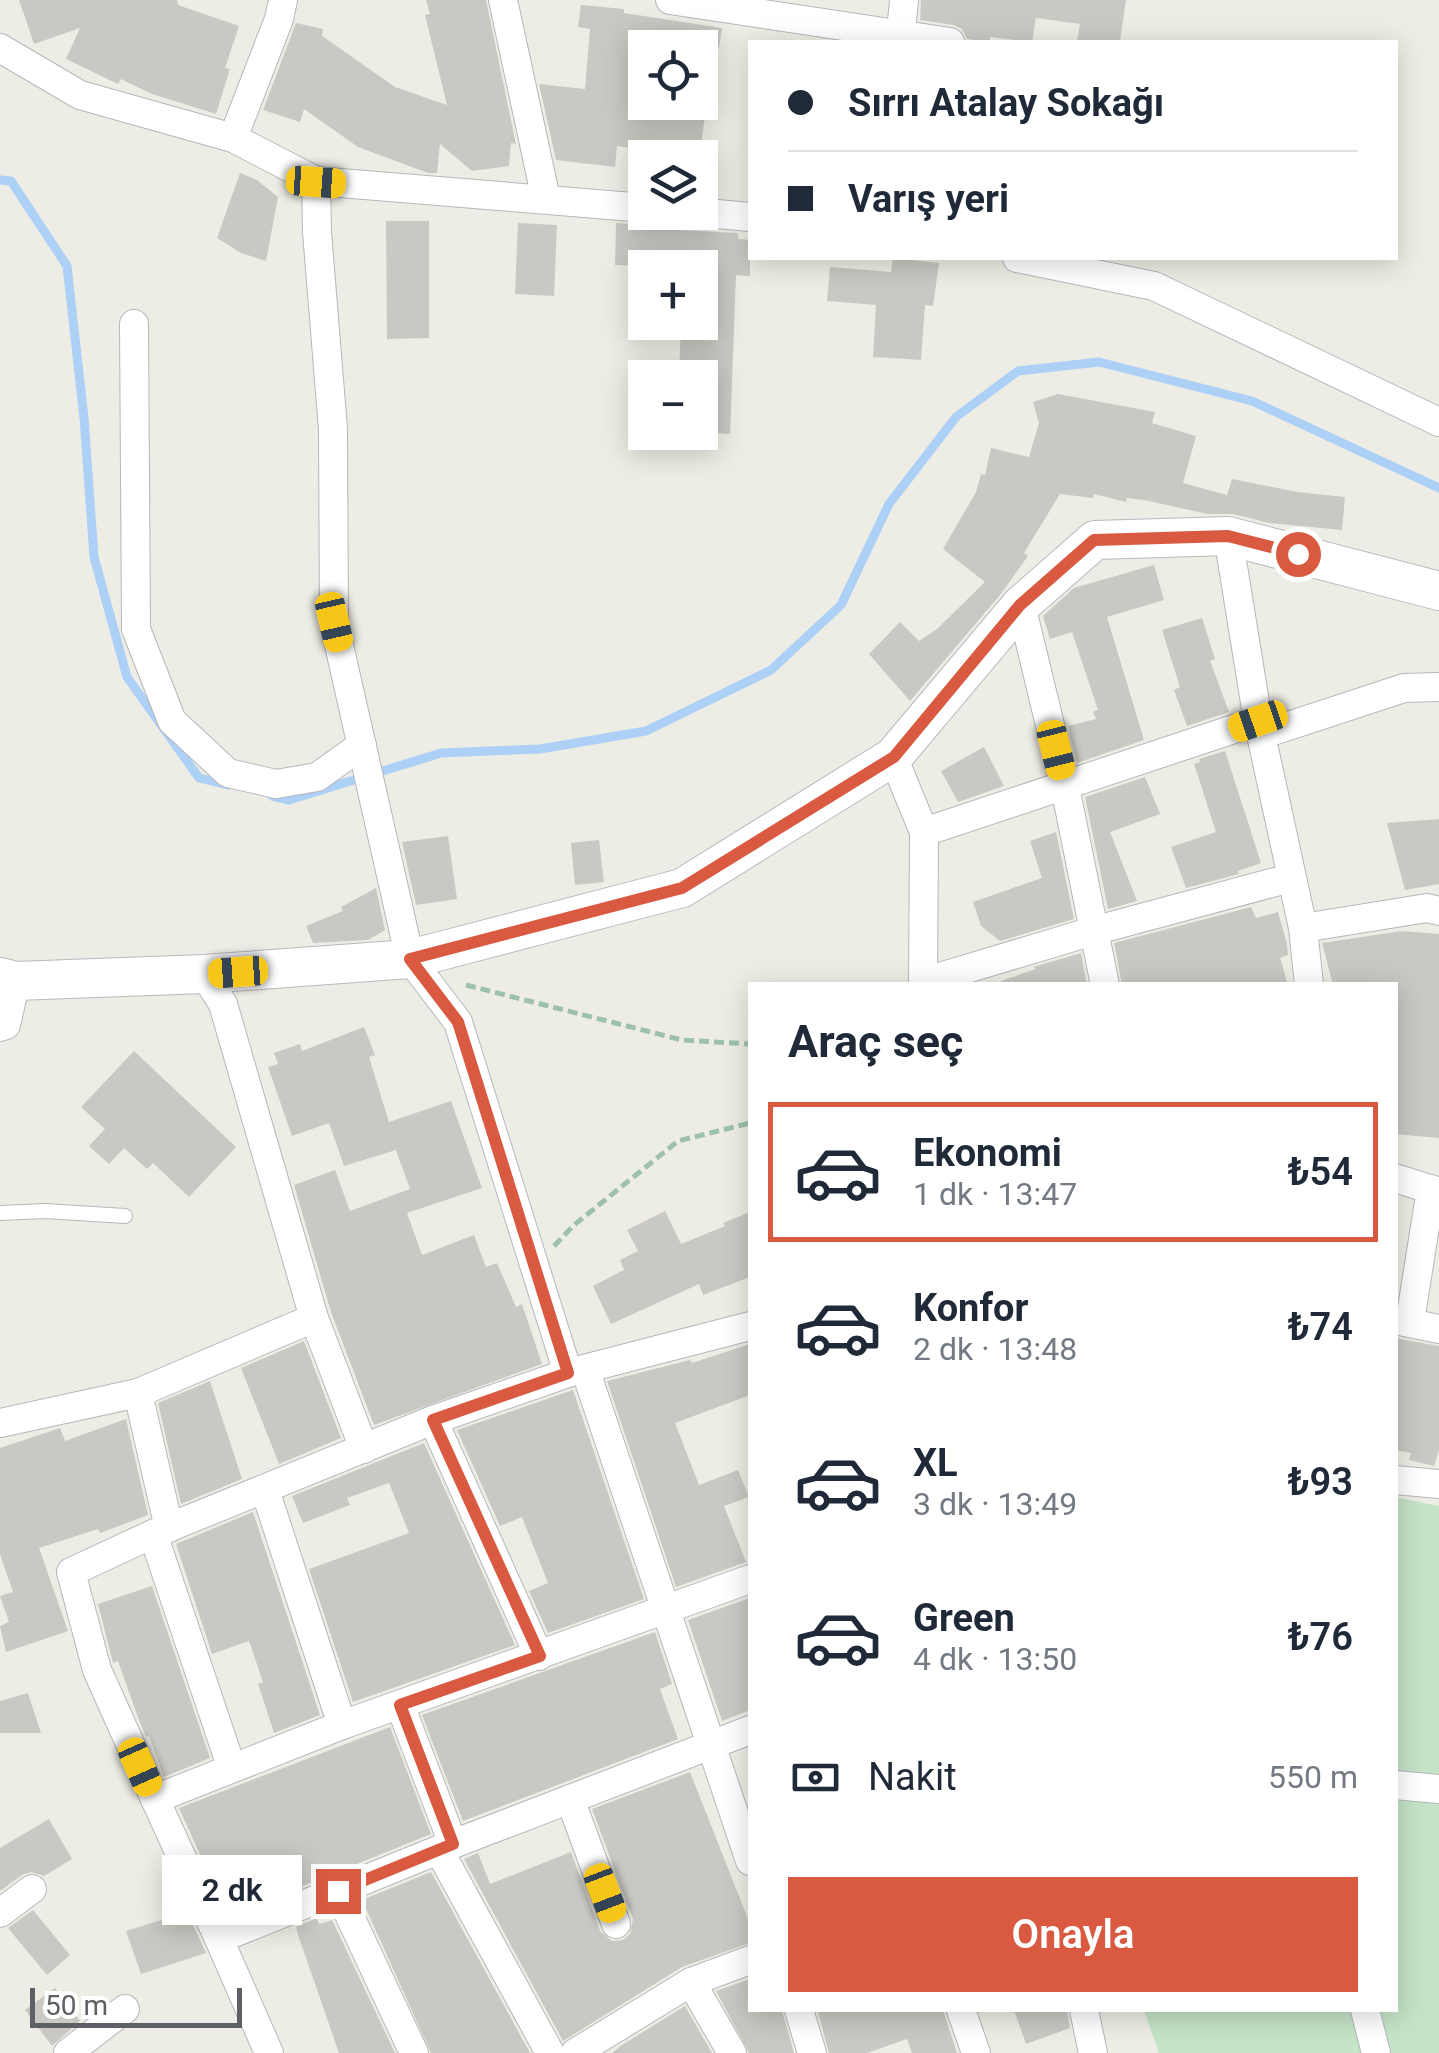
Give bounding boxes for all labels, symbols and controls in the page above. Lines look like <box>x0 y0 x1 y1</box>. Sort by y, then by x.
map controls <box>628 30 718 450</box>
button: locate <box>628 30 718 120</box>
text: Sırrı Atalay Sokağı <box>848 81 1164 125</box>
button: layers <box>628 140 718 230</box>
car <box>285 165 347 199</box>
text: Varış yeri <box>848 177 1009 221</box>
button: + <box>628 250 718 340</box>
button: − <box>628 360 718 450</box>
route start <box>1276 532 1321 577</box>
car <box>313 589 355 655</box>
car <box>1225 697 1291 745</box>
car <box>1034 717 1078 783</box>
car <box>207 955 269 989</box>
text: Araç seç <box>788 1015 964 1068</box>
icon: car <box>793 1127 883 1217</box>
text: Ekonomi <box>913 1131 1062 1175</box>
text: ₺54 <box>1287 1150 1353 1194</box>
text: 1 dk · 13:47 <box>913 1175 1077 1213</box>
icon: car <box>793 1282 883 1372</box>
text: Konfor <box>913 1286 1028 1330</box>
text: ₺74 <box>1287 1305 1353 1349</box>
text: 2 dk · 13:48 <box>913 1330 1077 1368</box>
icon: car <box>793 1437 883 1527</box>
text: XL <box>913 1441 958 1485</box>
text: ₺93 <box>1287 1460 1353 1504</box>
text: 3 dk · 13:49 <box>913 1485 1077 1523</box>
icon: car <box>793 1592 883 1682</box>
text: Green <box>913 1596 1015 1640</box>
text: ₺76 <box>1287 1615 1353 1659</box>
text: 4 dk · 13:50 <box>913 1640 1077 1678</box>
car <box>114 1733 166 1801</box>
icon: cash <box>788 1750 843 1805</box>
text: Nakit <box>868 1755 957 1799</box>
text: 550 m <box>1268 1758 1358 1796</box>
callout: 2 dk <box>163 1856 303 1926</box>
car <box>580 1860 630 1926</box>
route end <box>316 1869 361 1914</box>
text: 2 dk <box>201 1871 263 1909</box>
button: Onayla <box>788 1877 1358 1992</box>
scale bar <box>30 1983 242 2028</box>
text: 50 m <box>45 1989 108 2022</box>

